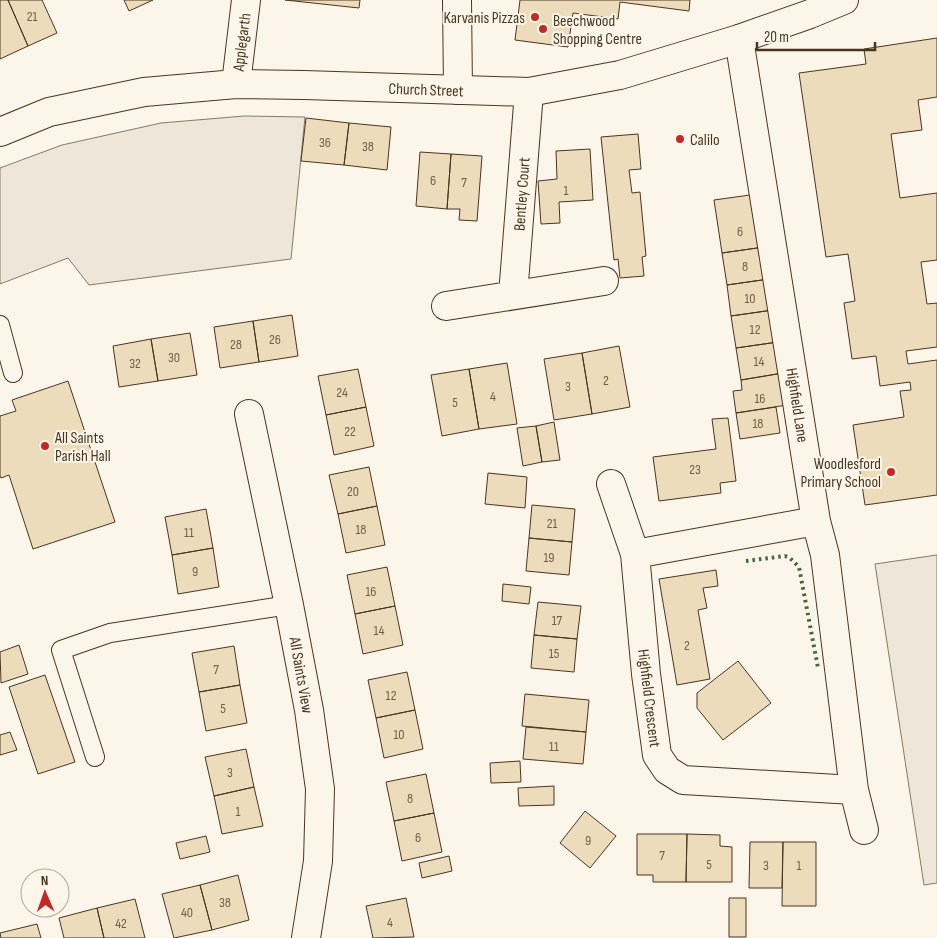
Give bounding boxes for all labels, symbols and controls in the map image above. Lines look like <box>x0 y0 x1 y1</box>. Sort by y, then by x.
house number: 21 <box>27 8 37 25</box>
place label: Karvanis Pizzas <box>444 9 525 28</box>
marker: Karvanis Pizzas <box>529 11 541 23</box>
street label: Applegarth <box>229 12 255 73</box>
place label: Beechwood Shopping Centre <box>553 12 642 49</box>
scale bar <box>757 20 874 52</box>
marker: Beechwood Shopping Centre <box>537 23 549 35</box>
text: 20 m <box>764 28 789 47</box>
street label: Church Street <box>388 80 464 101</box>
place label: Calilo <box>690 131 720 150</box>
marker: Calilo <box>674 133 686 145</box>
house number: 36 <box>319 134 331 151</box>
house number: 38 <box>362 138 374 155</box>
street label: Bentley Court <box>510 156 535 232</box>
house number: 6 <box>430 172 436 189</box>
house number: 7 <box>461 174 467 191</box>
house number: 1 <box>564 182 569 199</box>
house number: 6 <box>737 223 743 240</box>
house number: 8 <box>742 258 748 275</box>
house number: 10 <box>744 290 756 307</box>
house number: 12 <box>750 321 761 338</box>
house number: 26 <box>269 331 281 348</box>
house number: 28 <box>230 336 242 353</box>
house number: 30 <box>168 349 180 366</box>
house number: 14 <box>754 353 765 370</box>
house number: 32 <box>129 355 141 372</box>
street label: Highfield Lane <box>781 367 812 444</box>
house number: 2 <box>603 372 609 389</box>
house number: 3 <box>565 378 571 395</box>
house number: 24 <box>336 384 348 401</box>
house number: 4 <box>490 388 496 405</box>
house number: 16 <box>754 390 766 407</box>
house number: 5 <box>452 394 458 411</box>
house number: 18 <box>752 415 764 432</box>
house number: 22 <box>344 423 356 440</box>
place label: All Saints Parish Hall <box>54 429 111 466</box>
marker: All Saints Parish Hall <box>39 440 51 452</box>
place label: Woodlesford Primary School <box>800 455 881 492</box>
house number: 23 <box>689 461 701 478</box>
marker: Woodlesford Primary School <box>885 466 897 478</box>
house number: 20 <box>347 483 359 500</box>
house number: 21 <box>547 515 557 532</box>
house number: 18 <box>355 521 367 538</box>
house number: 11 <box>184 524 194 541</box>
house number: 19 <box>543 549 555 566</box>
house number: 9 <box>192 563 198 580</box>
house number: 16 <box>365 583 377 600</box>
house number: 17 <box>552 612 563 629</box>
house number: 14 <box>374 622 385 639</box>
street label: All Saints View <box>284 635 317 715</box>
house number: 2 <box>684 637 690 654</box>
house number: 15 <box>549 645 560 662</box>
street label: Highfield Crescent <box>633 648 664 748</box>
house number: 7 <box>213 661 219 678</box>
house number: 12 <box>386 687 397 704</box>
house number: 5 <box>220 700 226 717</box>
house number: 10 <box>393 726 405 743</box>
house number: 11 <box>549 738 559 755</box>
house number: 3 <box>227 764 233 781</box>
house number: 8 <box>407 790 413 807</box>
house number: 1 <box>236 803 241 820</box>
house number: 6 <box>415 829 421 846</box>
house number: 9 <box>585 832 591 849</box>
house number: 7 <box>659 847 665 864</box>
house number: 5 <box>706 856 712 873</box>
house number: 3 <box>763 857 769 874</box>
house number: 1 <box>797 857 802 874</box>
north arrow <box>20 868 70 918</box>
text: N <box>41 872 49 889</box>
house number: 38 <box>219 894 231 911</box>
house number: 40 <box>181 904 193 921</box>
house number: 4 <box>387 914 393 931</box>
house number: 42 <box>115 915 127 932</box>

